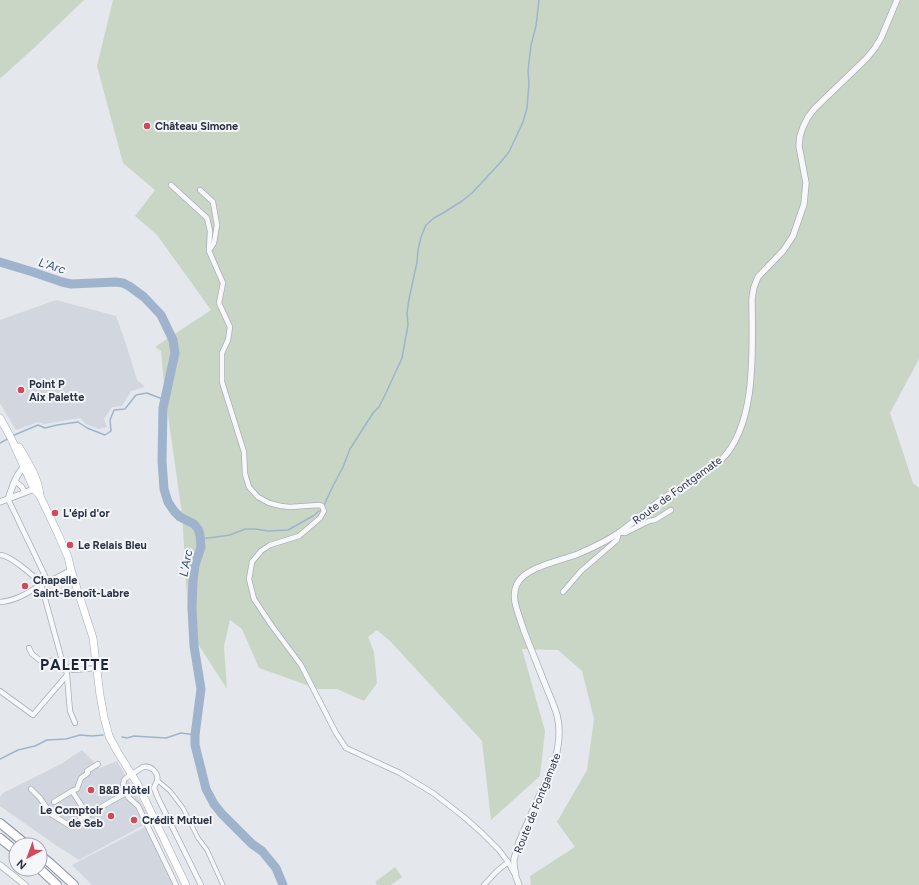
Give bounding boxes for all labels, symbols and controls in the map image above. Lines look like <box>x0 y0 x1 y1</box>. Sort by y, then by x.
place label: Château Simone <box>155 120 238 133</box>
marker: Château Simone <box>142 121 152 131</box>
water label: L'Arc <box>37 255 68 277</box>
place label: Point P Aix Palette <box>29 378 84 404</box>
marker: Point P Aix Palette <box>16 385 26 395</box>
street label: Route de Fontgamate <box>630 454 724 527</box>
place label: L'épi d'or <box>63 507 110 520</box>
marker: L'épi d'or <box>50 508 60 518</box>
place label: Le Relais Bleu <box>78 539 147 552</box>
marker: Le Relais Bleu <box>65 540 75 550</box>
water label: L'Arc <box>177 548 196 578</box>
place label: Chapelle Saint-Benoît-Labre <box>33 574 129 600</box>
marker: Chapelle Saint-Benoît-Labre <box>20 581 30 591</box>
district label: PALETTE <box>40 656 110 674</box>
street label: Route de Fontgamate <box>511 751 564 855</box>
place label: B&B Hôtel <box>99 784 150 797</box>
marker: B&B Hôtel <box>86 785 96 795</box>
place label: Le Comptoir de Seb <box>40 804 104 830</box>
marker: Le Comptoir de Seb <box>106 811 116 821</box>
place label: Crédit Mutuel <box>142 814 212 827</box>
marker: Crédit Mutuel <box>129 815 139 825</box>
north arrow <box>8 837 48 877</box>
text: N <box>14 856 29 872</box>

